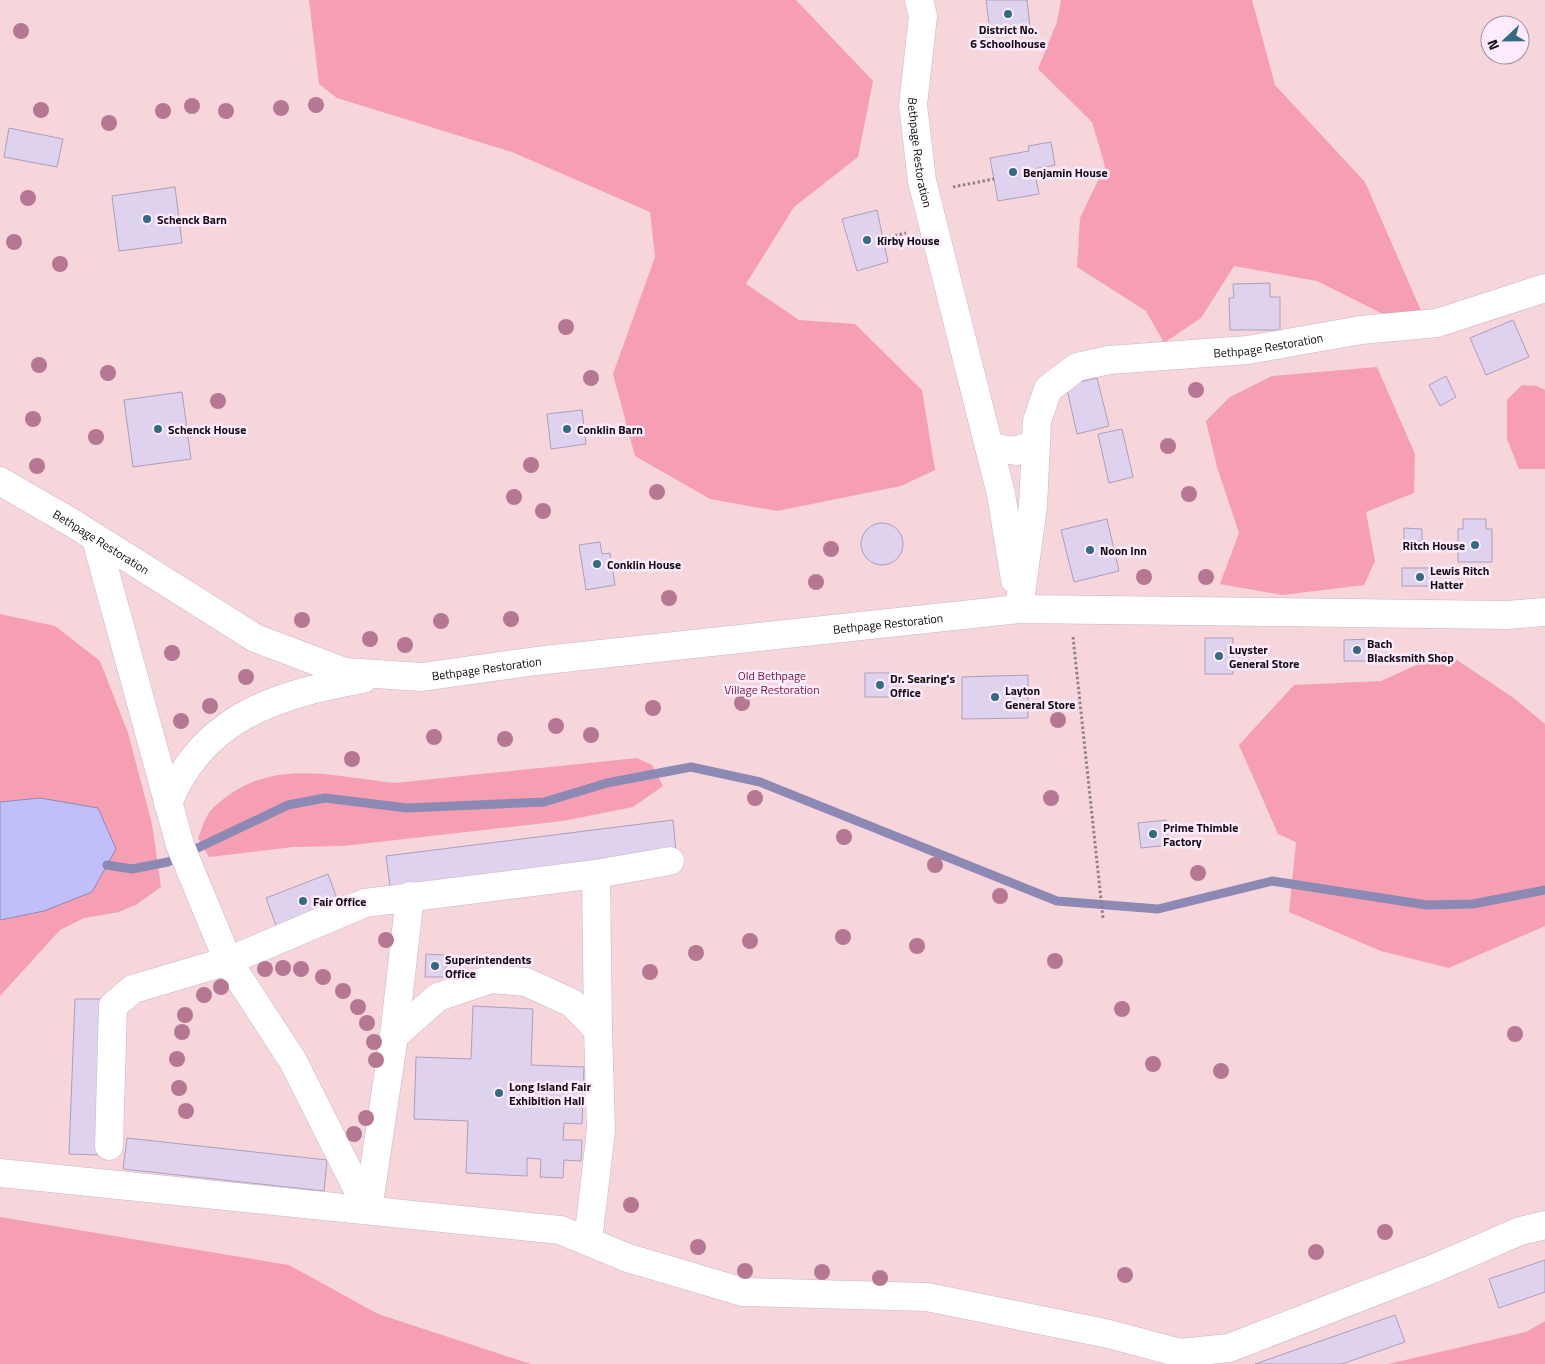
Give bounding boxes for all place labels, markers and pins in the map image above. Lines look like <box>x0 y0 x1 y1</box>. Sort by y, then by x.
marker: District No. 6 Schoolhouse <box>1002 8 1014 20</box>
place label: District No. 6 Schoolhouse <box>970 20 1046 53</box>
place label: Benjamin House <box>1023 163 1108 182</box>
marker: Benjamin House <box>1007 166 1019 178</box>
place label: Schenck Barn <box>157 210 227 229</box>
marker: Schenck Barn <box>141 213 153 225</box>
place label: Kirby House <box>877 231 940 250</box>
marker: Kirby House <box>861 234 873 246</box>
place label: Schenck House <box>168 420 246 439</box>
place label: Conklin Barn <box>577 420 643 439</box>
marker: Schenck House <box>152 423 164 435</box>
marker: Conklin Barn <box>561 423 573 435</box>
place label: Ritch House <box>1403 536 1465 555</box>
marker: Ritch House <box>1469 539 1481 551</box>
place label: Noon Inn <box>1100 541 1147 560</box>
marker: Noon Inn <box>1084 544 1096 556</box>
place label: Conklin House <box>607 555 681 574</box>
marker: Conklin House <box>591 558 603 570</box>
place label: Lewis Ritch Hatter <box>1430 561 1489 594</box>
marker: Lewis Ritch Hatter <box>1414 571 1426 583</box>
place label: Bach Blacksmith Shop <box>1367 634 1454 667</box>
place label: Luyster General Store <box>1229 640 1300 673</box>
marker: Bach Blacksmith Shop <box>1351 644 1363 656</box>
marker: Luyster General Store <box>1213 650 1225 662</box>
place label: Dr. Searing's Office <box>890 669 955 702</box>
marker: Dr. Searing's Office <box>874 679 886 691</box>
place label: Layton General Store <box>1005 681 1076 714</box>
marker: Layton General Store <box>989 691 1001 703</box>
place label: Prime Thimble Factory <box>1163 818 1238 851</box>
marker: Prime Thimble Factory <box>1147 828 1159 840</box>
place label: Fair Office <box>313 892 366 911</box>
marker: Fair Office <box>297 895 309 907</box>
place label: Superintendents Office <box>445 950 532 983</box>
marker: Superintendents Office <box>429 960 441 972</box>
place label: Long Island Fair Exhibition Hall <box>509 1077 591 1110</box>
marker: Long Island Fair Exhibition Hall <box>493 1087 505 1099</box>

